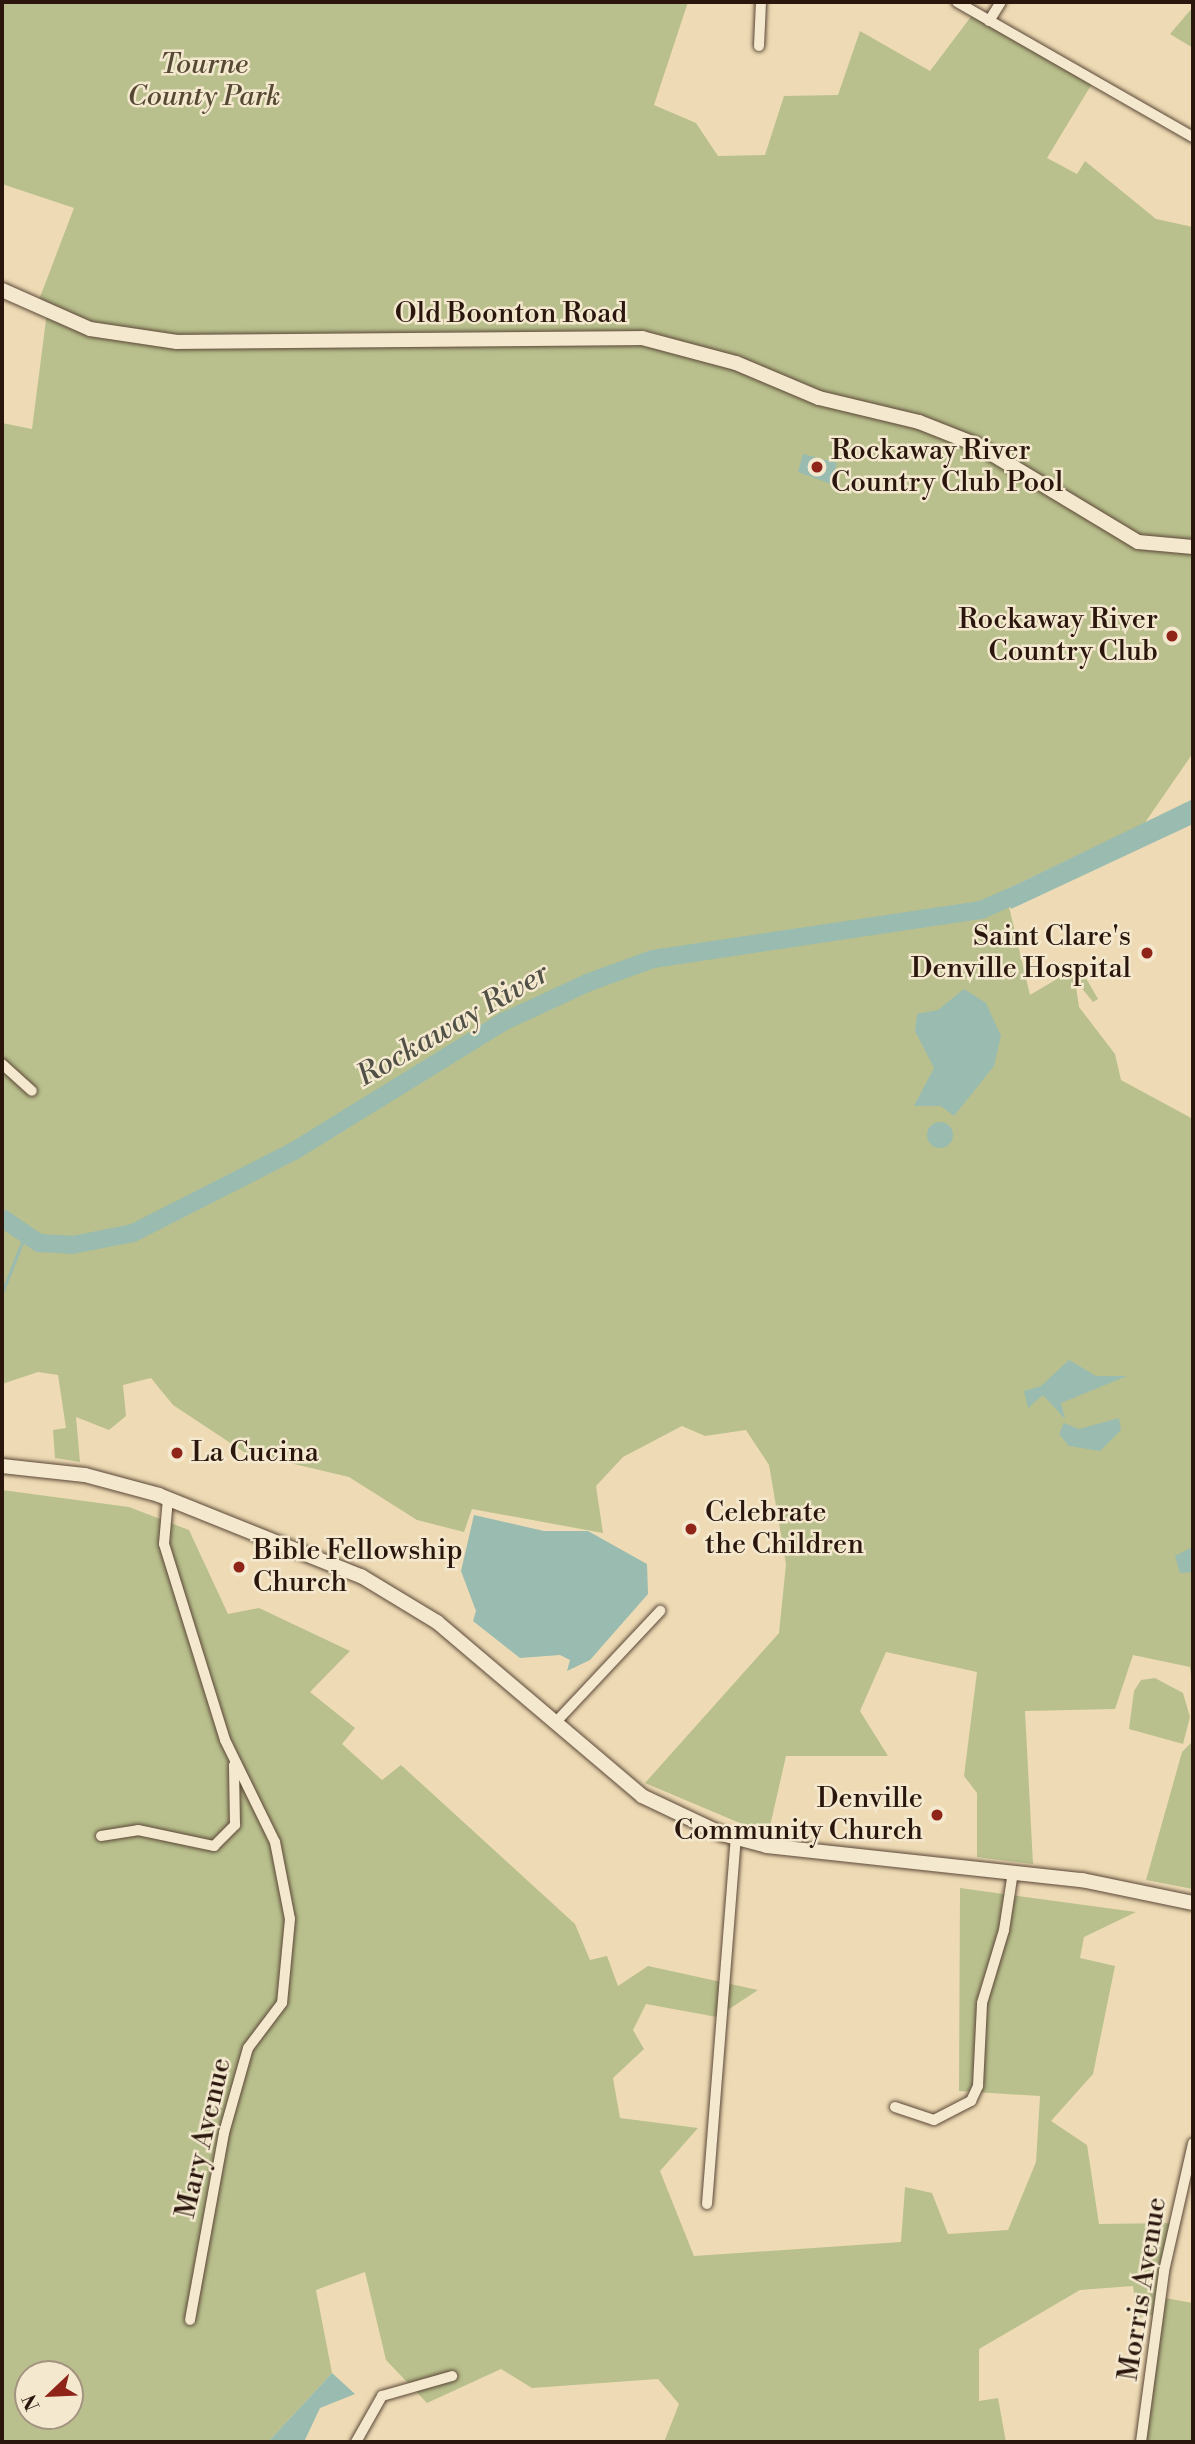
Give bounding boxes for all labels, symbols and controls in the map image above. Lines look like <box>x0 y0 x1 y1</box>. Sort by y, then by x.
park label: Tourne County Park <box>128 48 280 114</box>
street label: Old Boonton Road <box>395 297 627 331</box>
place label: Rockaway River Country Club Pool <box>831 434 1063 500</box>
marker: Rockaway River Country Club Pool <box>809 459 825 475</box>
place label: Rockaway River Country Club <box>958 603 1158 669</box>
marker: Rockaway River Country Club <box>1164 628 1180 644</box>
place label: Saint Clare's Denville Hospital <box>911 920 1131 986</box>
marker: Saint Clare's Denville Hospital <box>1137 943 1157 963</box>
water label: Rockaway River <box>350 955 556 1095</box>
place label: La Cucina <box>191 1436 319 1470</box>
marker: La Cucina <box>169 1445 185 1461</box>
place label: Celebrate the Children <box>705 1496 864 1562</box>
marker: Celebrate the Children <box>683 1521 699 1537</box>
place label: Bible Fellowship Church <box>253 1534 463 1600</box>
marker: Bible Fellowship Church <box>231 1559 247 1575</box>
place label: Denville Community Church <box>674 1782 923 1848</box>
marker: Denville Community Church <box>929 1807 945 1823</box>
street label: Mary Avenue <box>169 2054 239 2222</box>
street label: Morris Avenue <box>1112 2195 1174 2383</box>
north arrow <box>14 2360 84 2430</box>
text: N <box>18 2391 45 2414</box>

